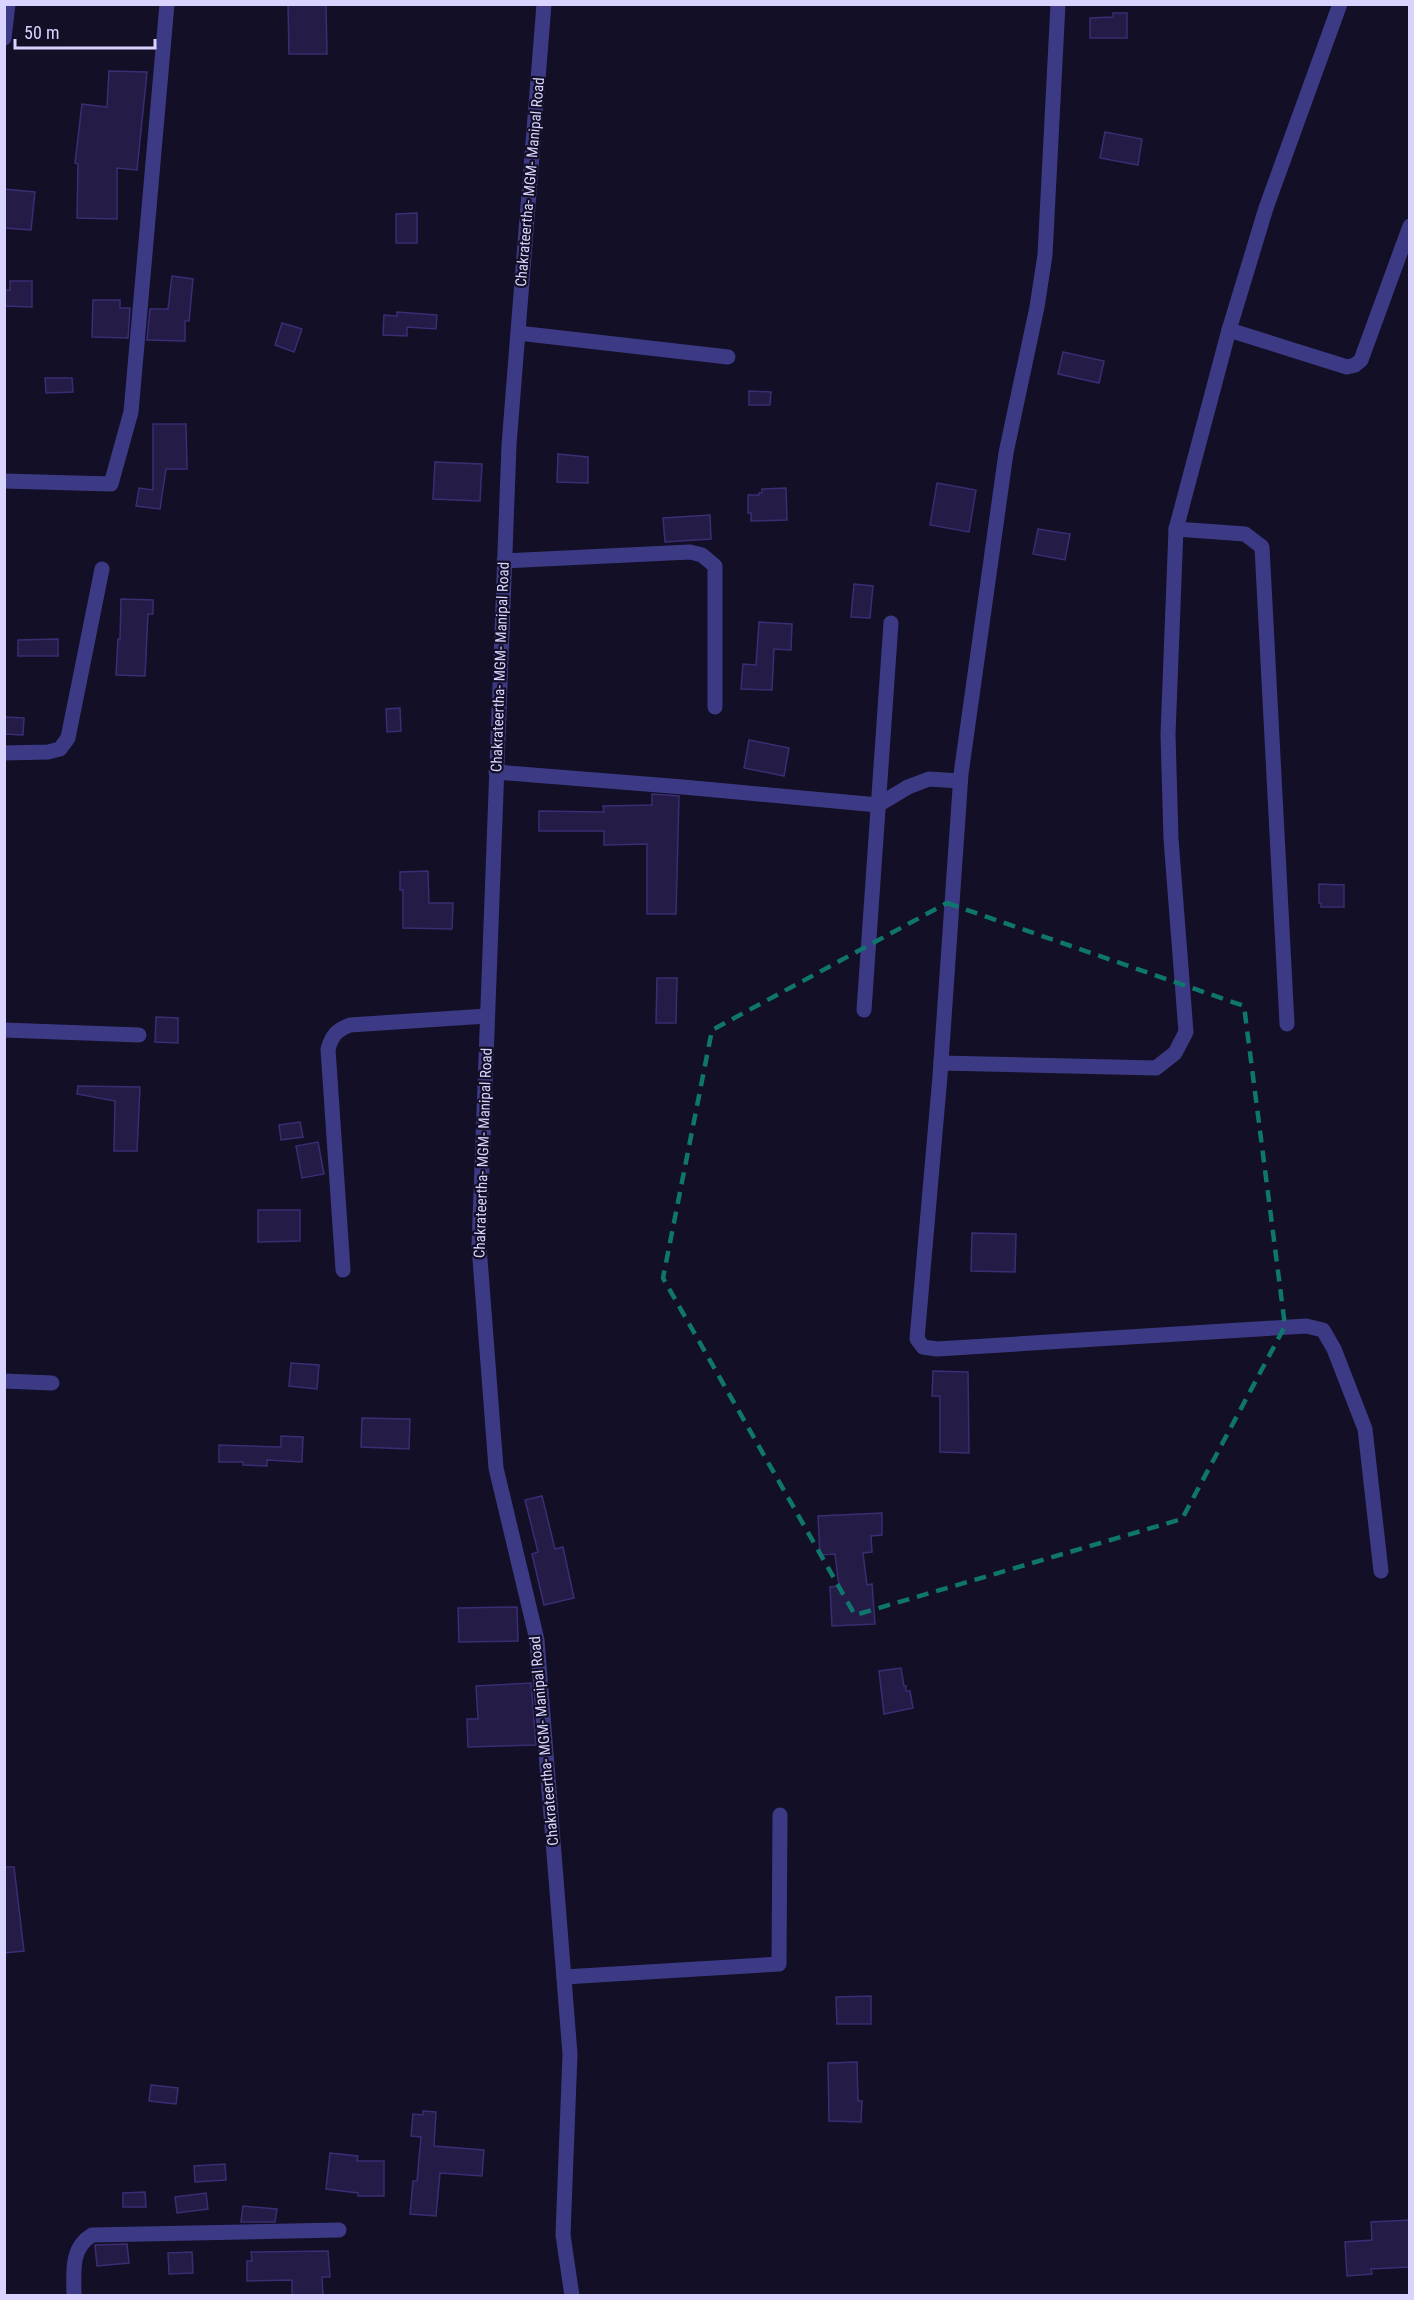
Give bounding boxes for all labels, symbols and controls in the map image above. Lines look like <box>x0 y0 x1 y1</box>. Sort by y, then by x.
scale bar <box>15 12 154 50</box>
text: 50 m <box>24 22 59 43</box>
street label: Chakrateertha- MGM- Manipal Road <box>512 77 548 287</box>
street label: Chakrateertha- MGM- Manipal Road <box>487 562 513 772</box>
street label: Chakrateertha- MGM- Manipal Road <box>470 1048 496 1258</box>
street label: Chakrateertha- MGM- Manipal Road <box>526 1636 562 1846</box>

